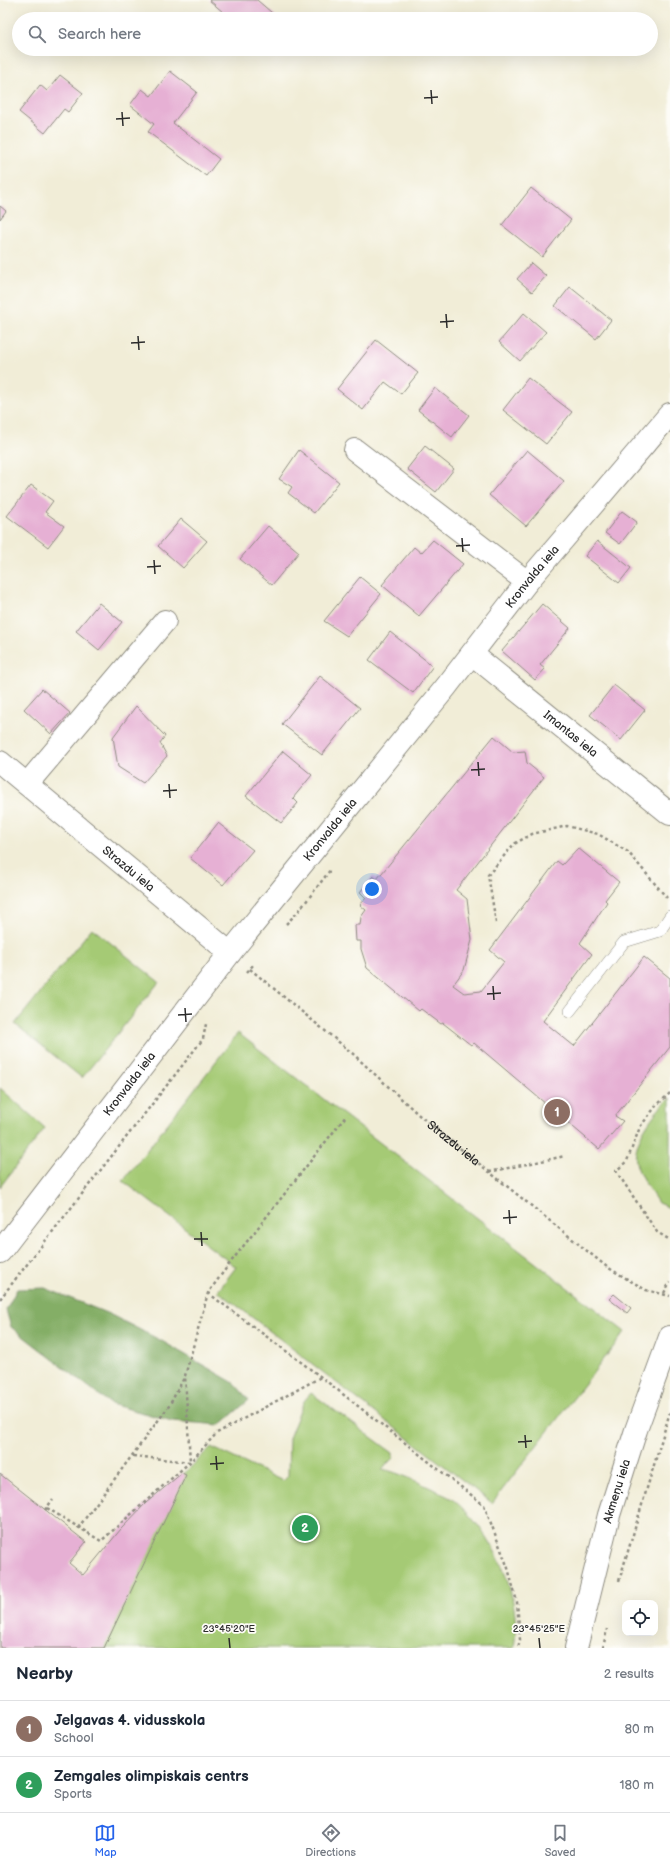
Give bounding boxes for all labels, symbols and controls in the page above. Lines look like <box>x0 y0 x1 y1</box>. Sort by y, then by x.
search box <box>12 12 658 56</box>
icon: search <box>26 23 48 45</box>
text: Search here <box>58 25 141 44</box>
street label: Kronvalda iela <box>503 542 563 611</box>
street label: Imantas iela <box>540 708 601 761</box>
street label: Kronvalda iela <box>300 795 361 865</box>
street label: Strazdu iela <box>99 843 158 895</box>
your location <box>362 879 382 899</box>
street label: Kronvalda iela <box>100 1049 159 1119</box>
pin: 1 <box>544 1097 570 1127</box>
street label: Strazdu iela <box>424 1118 483 1169</box>
street label: Akmeņu iela <box>600 1457 634 1525</box>
pin: 2 <box>292 1513 318 1543</box>
map controls <box>622 1600 658 1636</box>
button: locate <box>622 1600 658 1636</box>
text: 23°45'20"E <box>203 1623 256 1635</box>
text: 23°45'25"E <box>513 1623 566 1635</box>
text: Nearby <box>16 1664 73 1684</box>
text: 2 results <box>604 1666 654 1682</box>
text: Jelgavas 4. vidusskola <box>54 1711 205 1730</box>
text: 1 <box>26 1721 32 1737</box>
text: 80 m <box>625 1721 654 1737</box>
text: School <box>54 1730 94 1746</box>
text: Zemgales olimpiskais centrs <box>54 1767 249 1786</box>
text: 2 <box>25 1777 33 1793</box>
text: 180 m <box>619 1777 654 1793</box>
text: Sports <box>54 1786 92 1802</box>
tab: Map <box>94 1822 117 1859</box>
tab: Directions <box>305 1822 356 1859</box>
tab: Saved <box>545 1822 576 1859</box>

